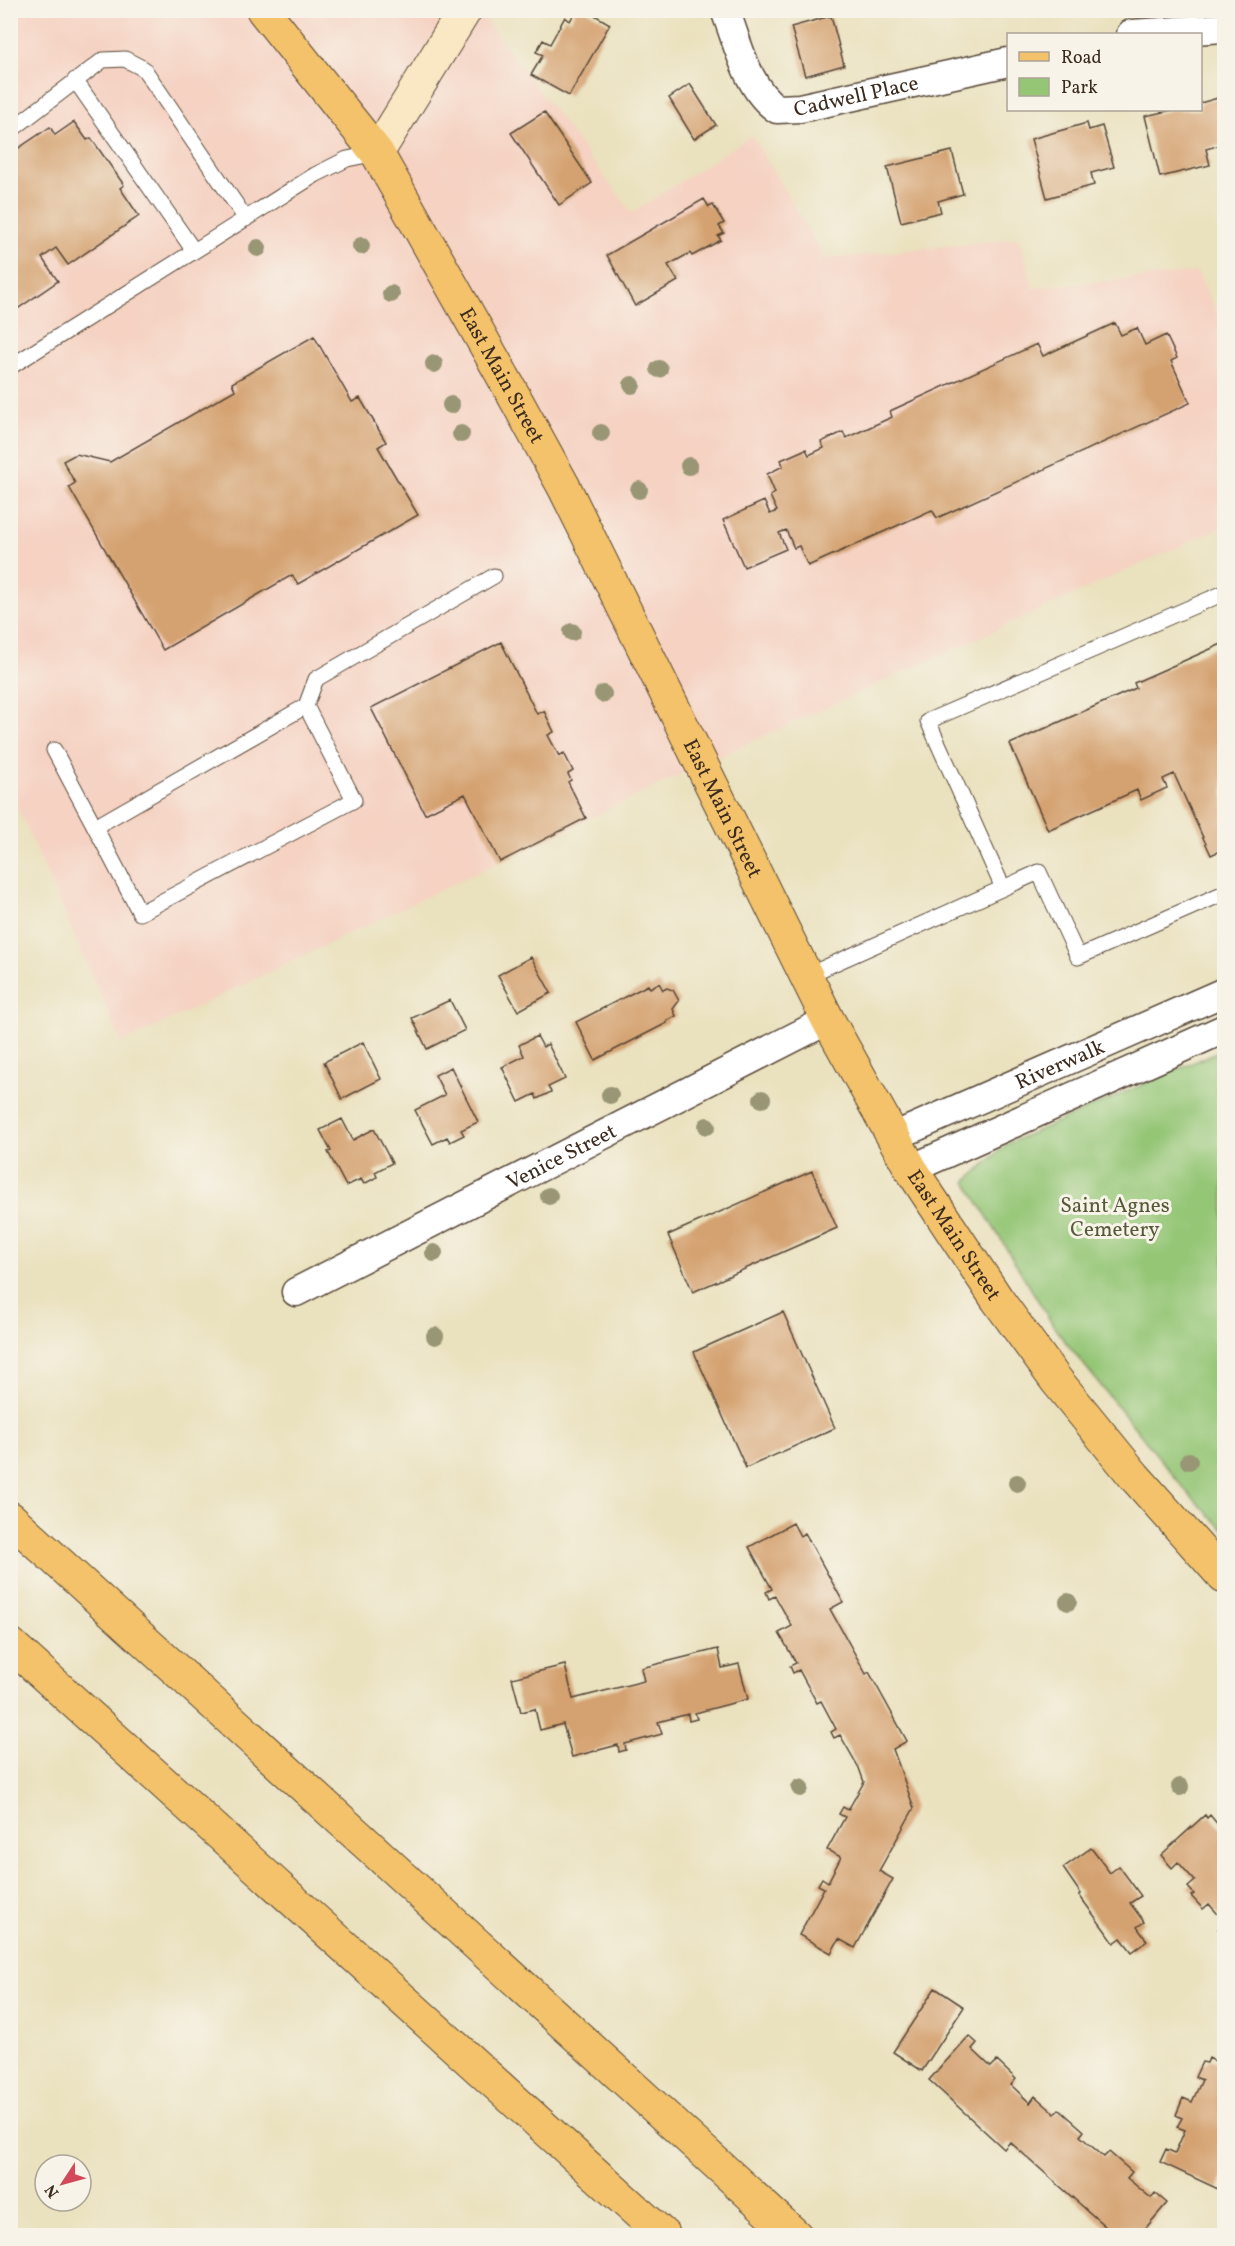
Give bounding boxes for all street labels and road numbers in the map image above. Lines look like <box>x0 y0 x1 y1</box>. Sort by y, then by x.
street label: Cadwell Place <box>791 69 921 125</box>
street label: East Main Street <box>451 303 550 449</box>
street label: East Main Street <box>675 734 768 883</box>
street label: Riverwalk <box>1011 1033 1110 1098</box>
street label: Venice Street <box>502 1117 622 1198</box>
street label: East Main Street <box>899 1164 1007 1307</box>

